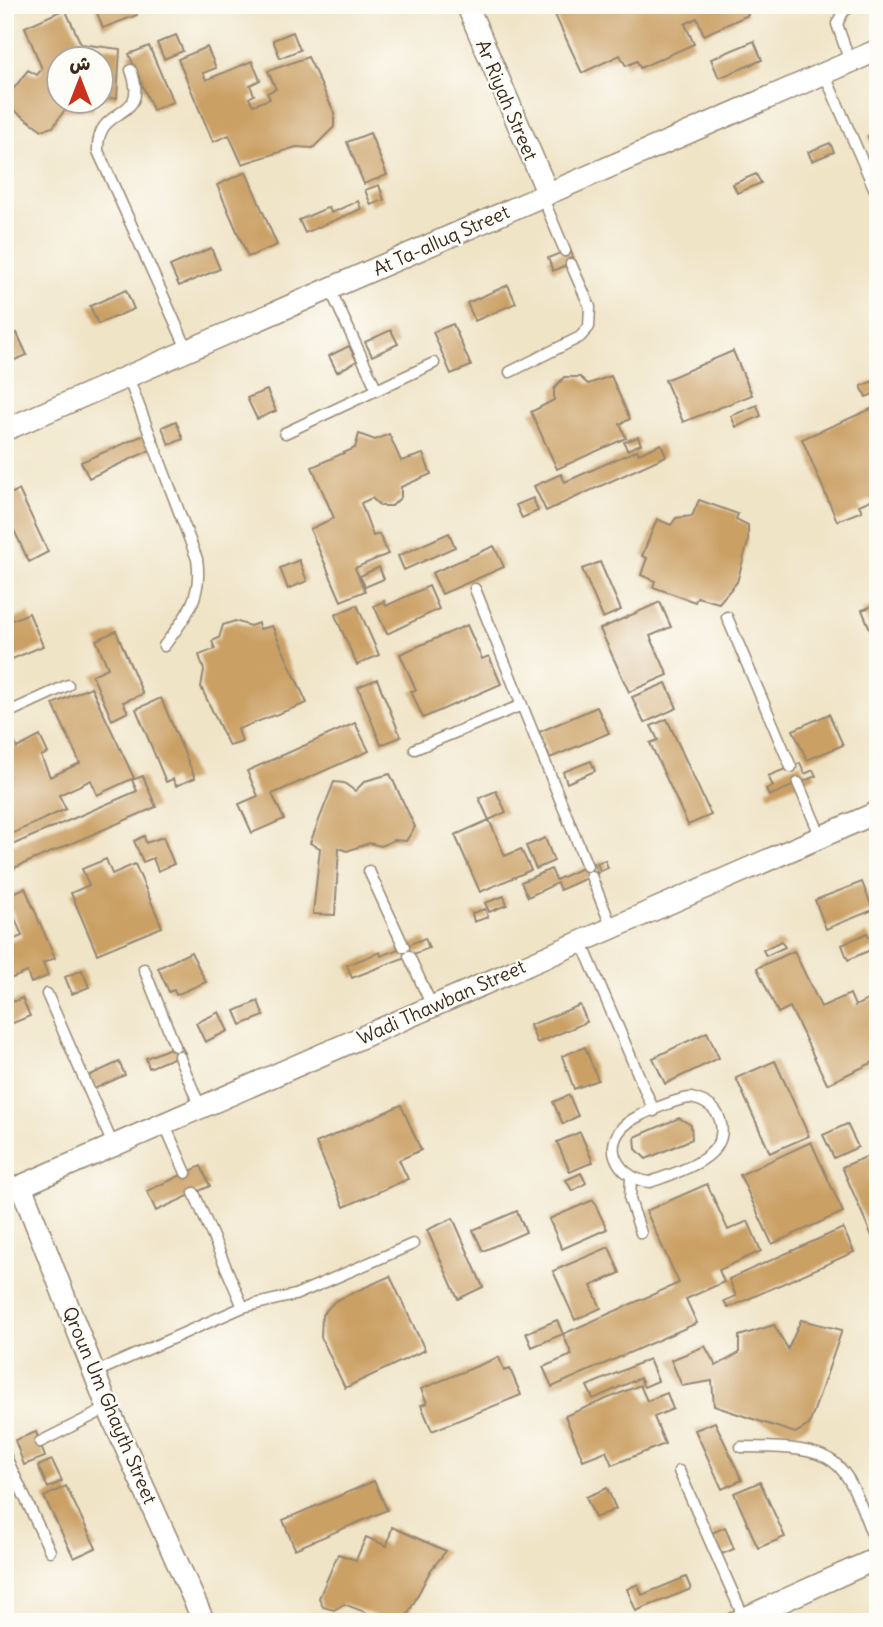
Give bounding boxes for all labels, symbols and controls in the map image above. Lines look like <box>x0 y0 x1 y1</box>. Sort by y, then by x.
street label: Ar Riyah Street <box>471 36 543 164</box>
north arrow <box>46 46 116 116</box>
text: ش <box>70 51 91 75</box>
street label: At Ta-alluq Street <box>369 199 513 281</box>
street label: Wadi Thawban Street <box>353 954 529 1050</box>
street label: Qroun Um Ghayth Street <box>58 1303 162 1507</box>

